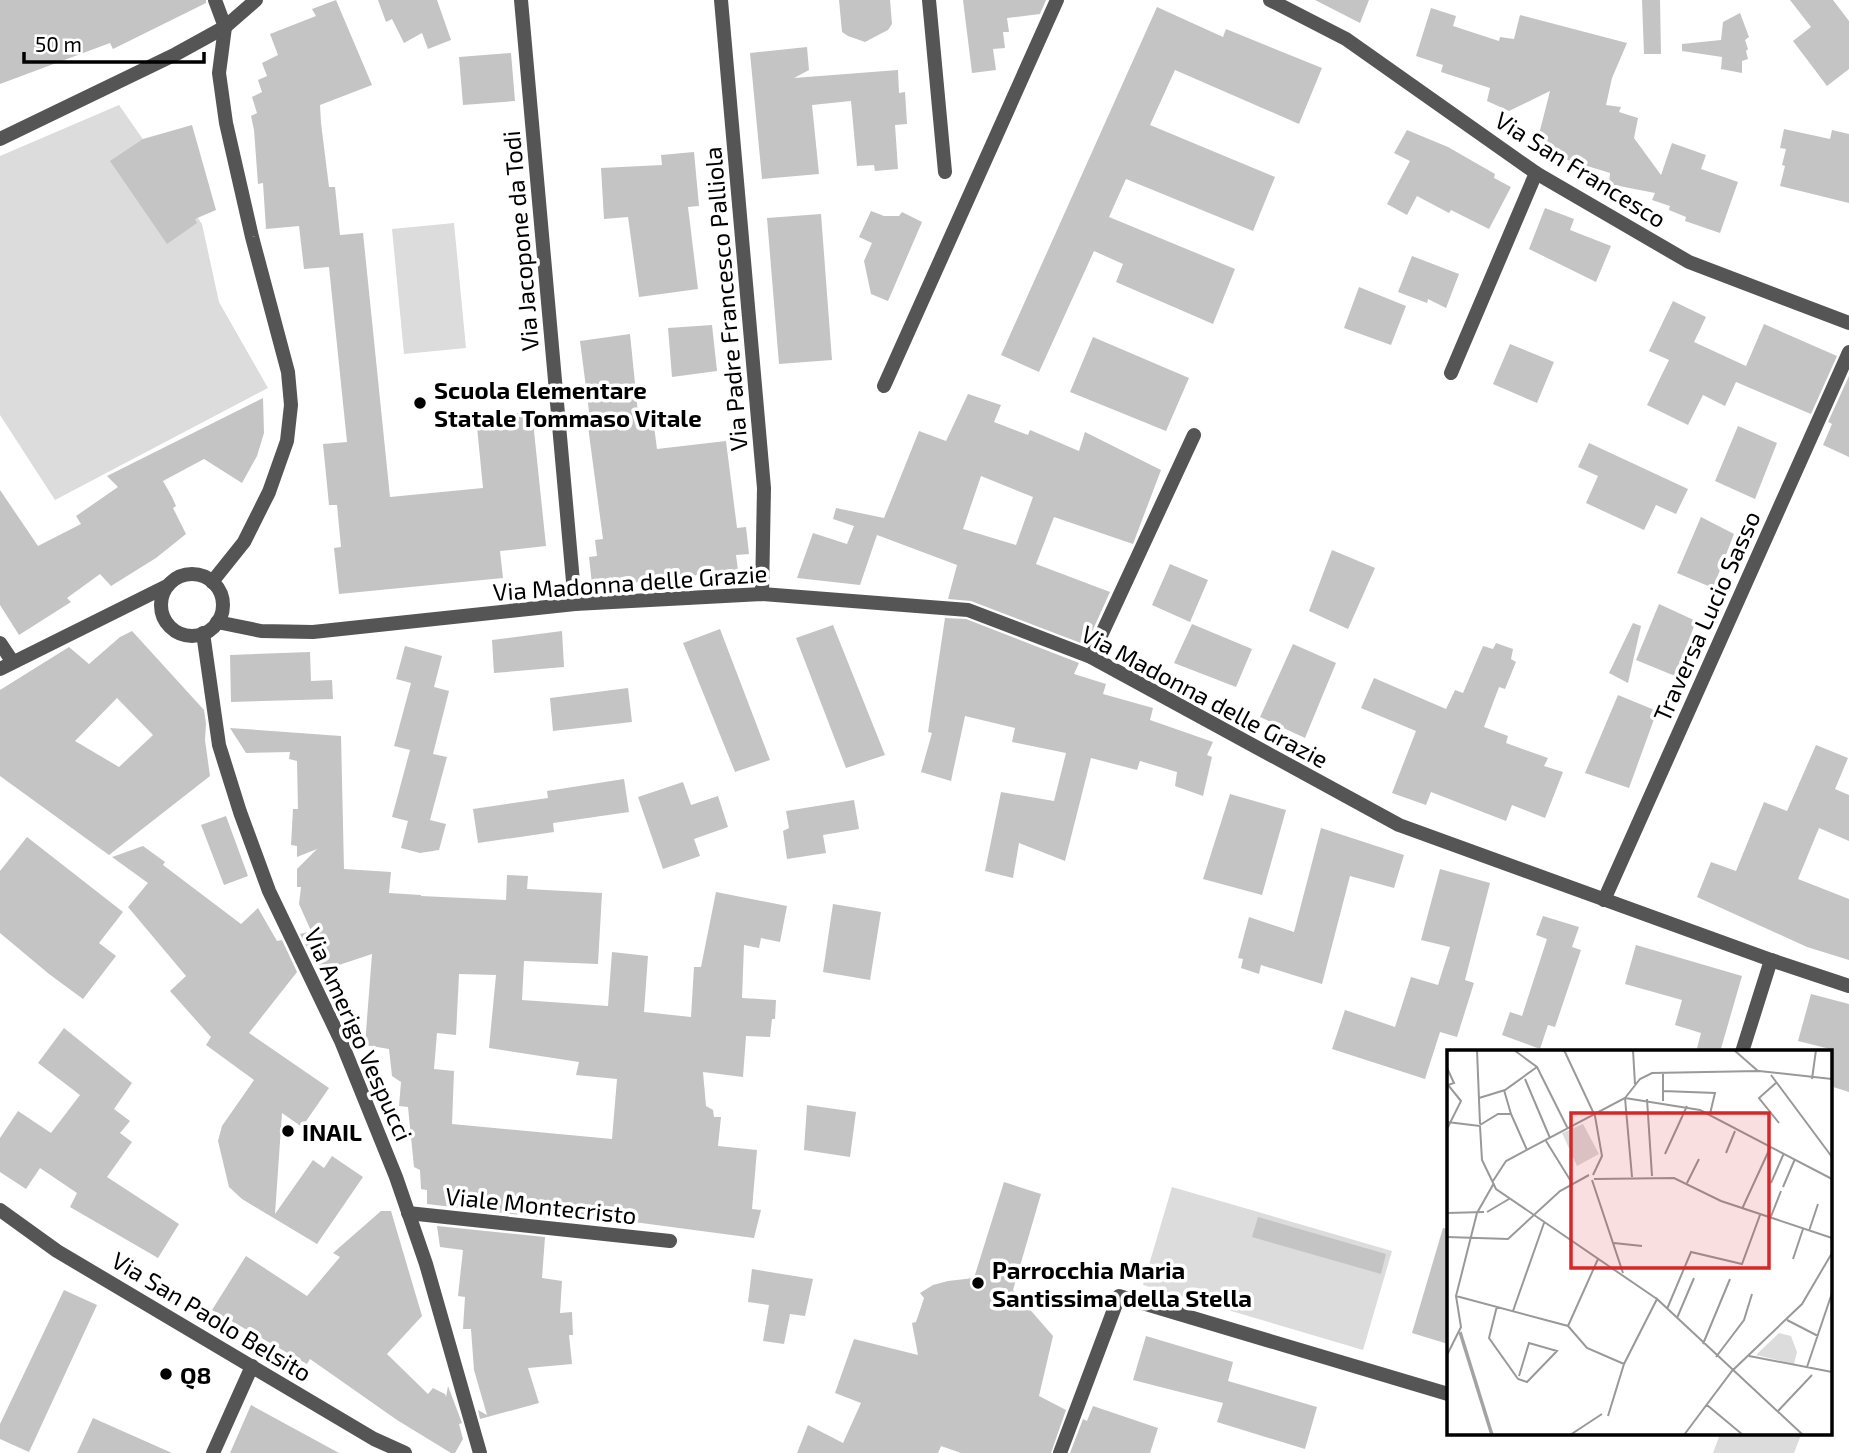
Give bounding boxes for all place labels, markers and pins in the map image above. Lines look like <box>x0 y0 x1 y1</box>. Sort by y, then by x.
place label: Scuola Elementare Statale Tommaso Vitale <box>434 375 702 432</box>
marker: Scuola Elementare Statale Tommaso Vitale <box>412 395 428 411</box>
place label: INAIL <box>302 1117 362 1146</box>
marker: INAIL <box>280 1123 296 1139</box>
place label: Parrocchia Maria Santissima della Stella <box>992 1255 1252 1312</box>
marker: Parrocchia Maria Santissima della Stella <box>970 1275 986 1291</box>
place label: Q8 <box>180 1360 211 1390</box>
marker: Q8 <box>158 1366 174 1382</box>

